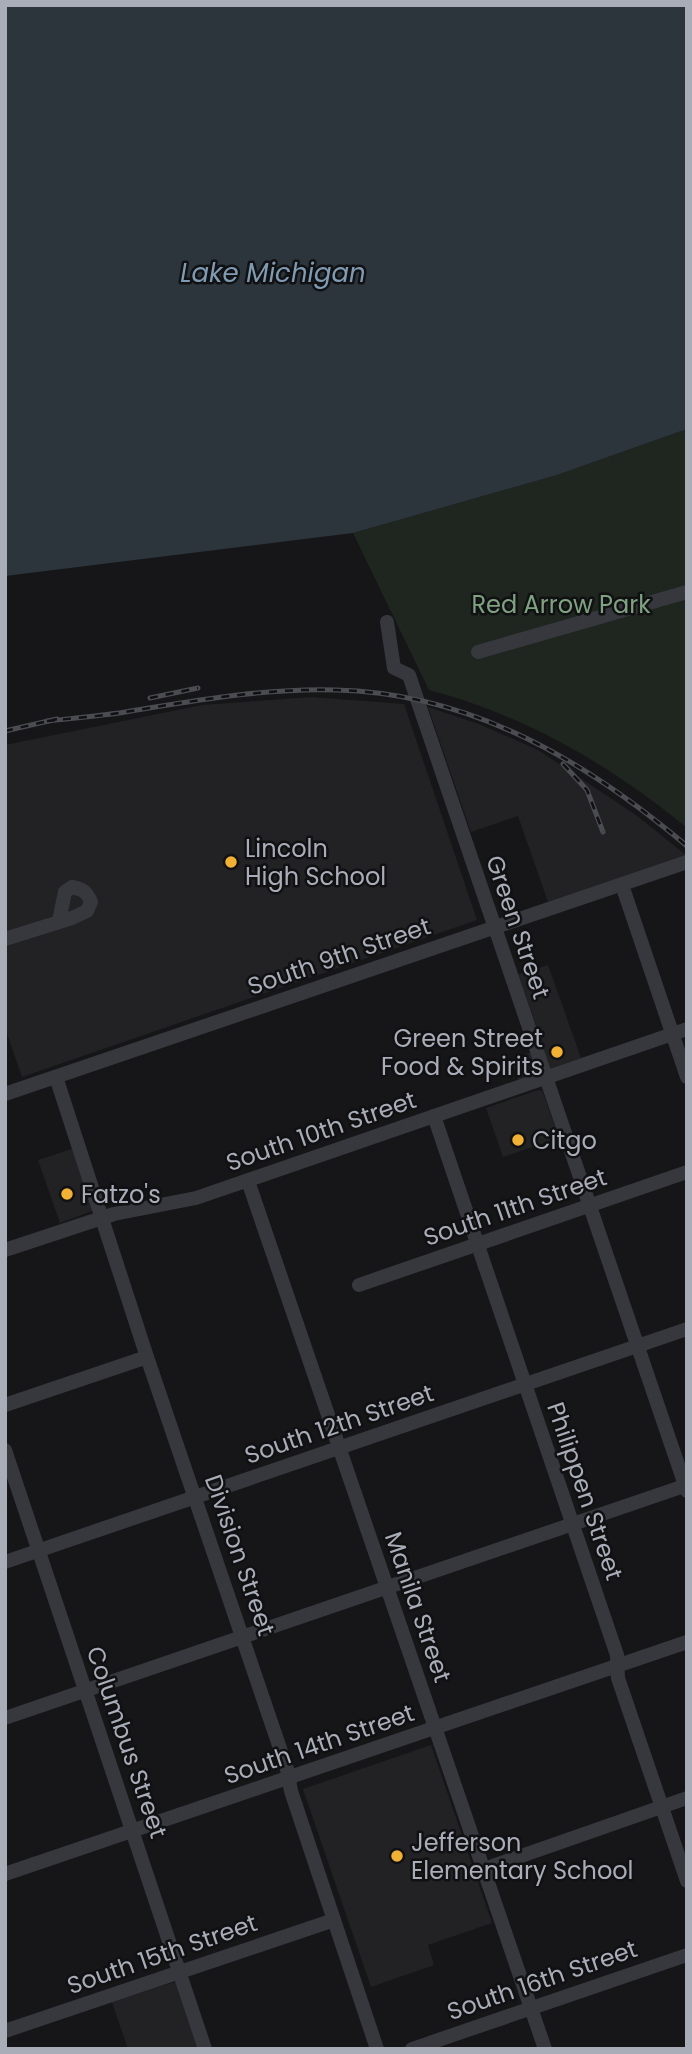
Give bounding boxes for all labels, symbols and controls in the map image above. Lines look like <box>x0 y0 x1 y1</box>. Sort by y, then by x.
water label: Lake Michigan <box>180 255 366 291</box>
park label: Red Arrow Park <box>471 588 651 621</box>
place label: Lincoln High School <box>245 832 386 893</box>
street label: Green Street <box>478 851 558 1003</box>
marker: Lincoln High School <box>223 854 239 870</box>
street label: South 9th Street <box>243 909 435 1003</box>
place label: Green Street Food & Spirits <box>381 1022 543 1083</box>
marker: Green Street Food & Spirits <box>549 1044 565 1060</box>
street label: South 10th Street <box>222 1083 420 1179</box>
place label: Citgo <box>532 1124 597 1157</box>
marker: Citgo <box>510 1132 526 1148</box>
street label: South 11th Street <box>419 1160 611 1254</box>
place label: Fatzo's <box>81 1178 161 1211</box>
marker: Fatzo's <box>59 1186 75 1202</box>
street label: South 12th Street <box>240 1376 438 1472</box>
street label: Philippen Street <box>539 1398 631 1584</box>
street label: Division Street <box>197 1470 283 1640</box>
street label: Manila Street <box>377 1527 459 1687</box>
street label: Columbus Street <box>79 1642 175 1842</box>
street label: South 14th Street <box>220 1696 418 1792</box>
place label: Jefferson Elementary School <box>411 1826 634 1887</box>
marker: Jefferson Elementary School <box>389 1848 405 1864</box>
street label: South 15th Street <box>63 1906 261 2002</box>
street label: South 16th Street <box>443 1932 641 2028</box>

